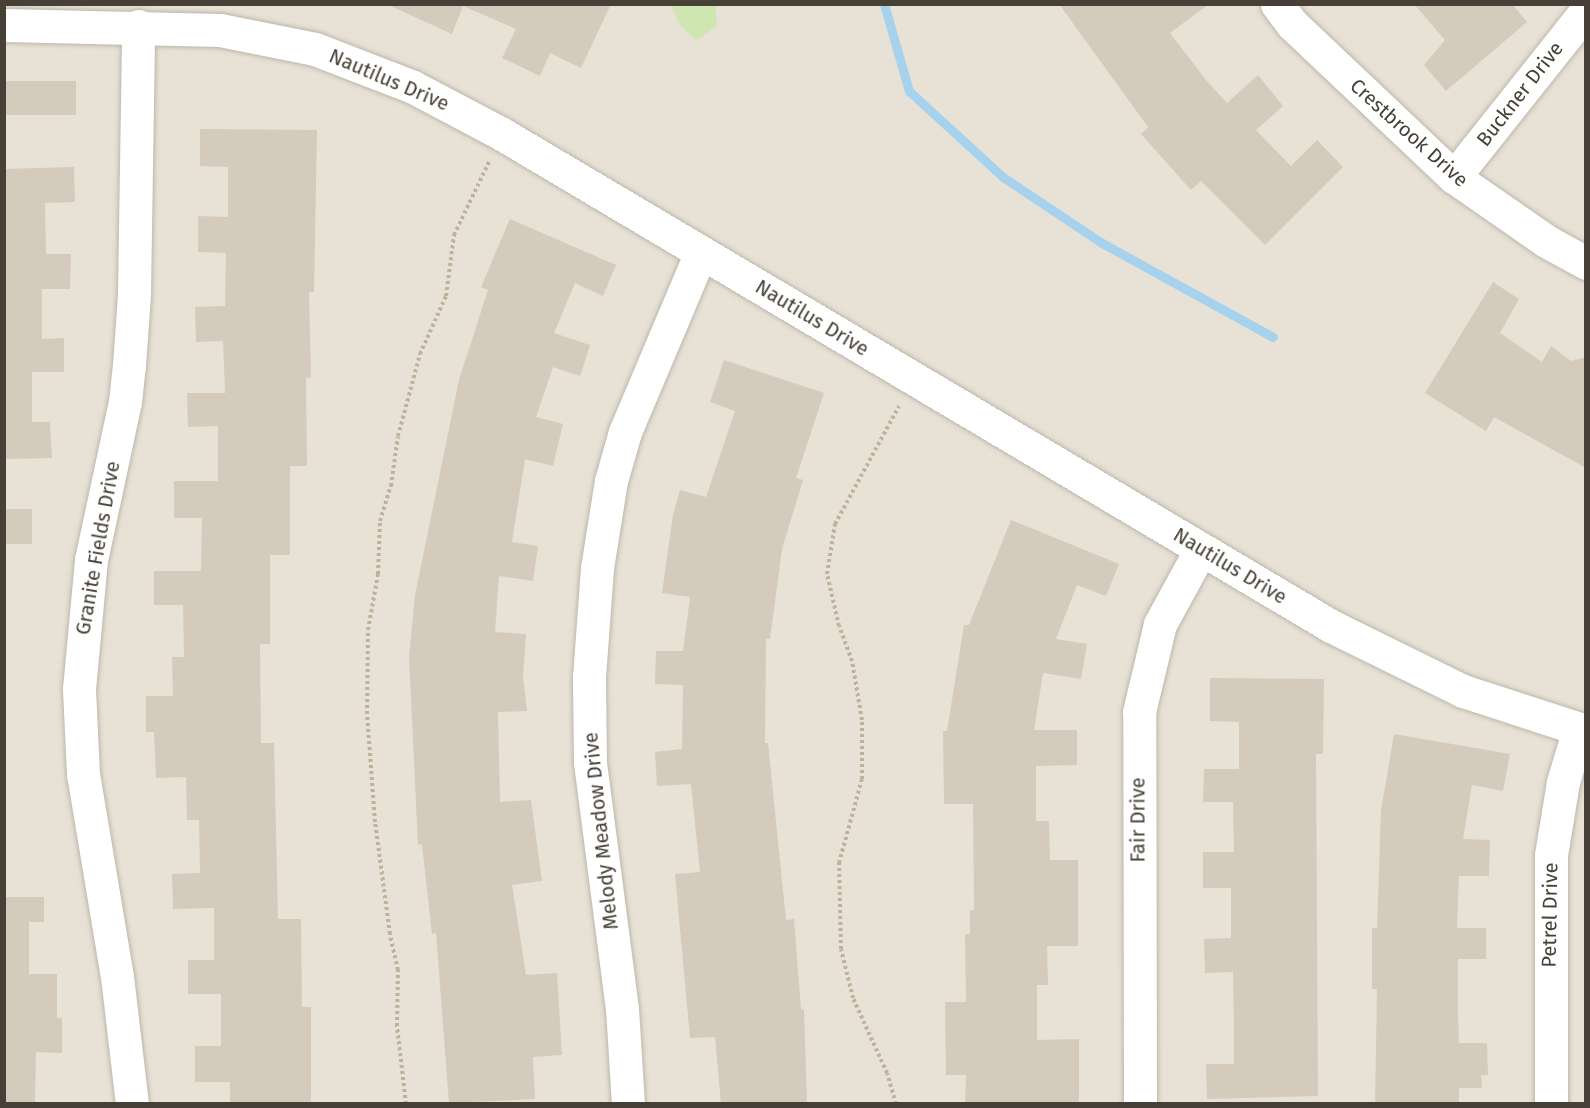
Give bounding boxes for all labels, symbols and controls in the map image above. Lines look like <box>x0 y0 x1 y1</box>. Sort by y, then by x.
street label: Buckner Drive <box>1472 37 1568 151</box>
street label: Nautilus Drive <box>325 44 453 116</box>
street label: Crestbrook Drive <box>1345 74 1473 192</box>
street label: Nautilus Drive <box>751 275 873 361</box>
street label: Granite Fields Drive <box>71 459 125 637</box>
street label: Nautilus Drive <box>1169 523 1291 609</box>
street label: Melody Meadow Drive <box>579 731 623 931</box>
street label: Fair Drive <box>1126 777 1150 863</box>
street label: Petrel Drive <box>1537 862 1563 968</box>

